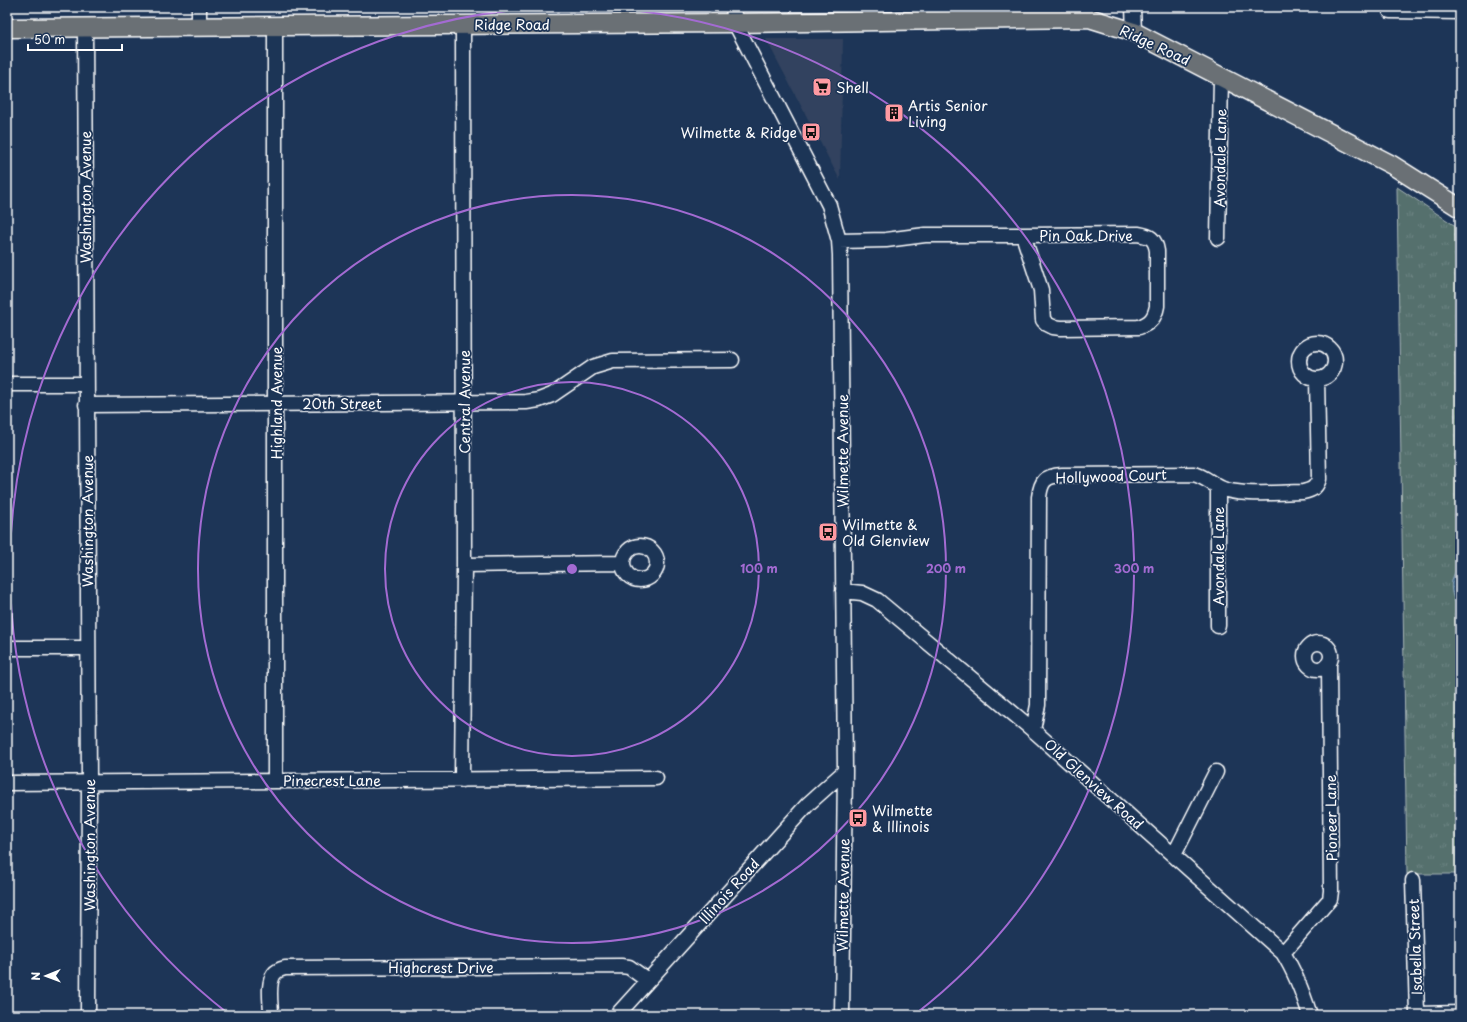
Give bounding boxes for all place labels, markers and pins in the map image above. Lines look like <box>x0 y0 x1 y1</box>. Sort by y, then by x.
supermarket icon: Shell <box>811 76 833 98</box>
place label: Shell <box>836 77 869 98</box>
place label: Artis Senior Living <box>908 95 988 132</box>
building icon: Artis Senior Living <box>883 102 905 124</box>
bus stop icon: Wilmette & Ridge <box>800 121 822 143</box>
place label: Wilmette & Ridge <box>680 122 797 143</box>
place label: Wilmette & Old Glenview <box>842 514 930 551</box>
bus stop icon: Wilmette & Old Glenview <box>817 521 839 543</box>
centre of rings <box>565 562 579 576</box>
place label: Wilmette & Illinois <box>872 800 933 837</box>
bus stop icon: Wilmette & Illinois <box>847 807 869 829</box>

